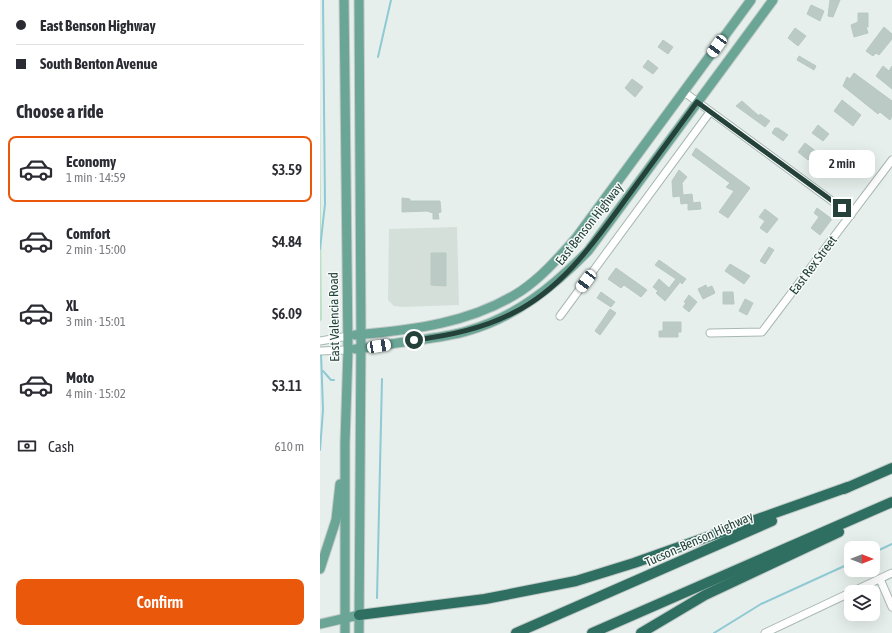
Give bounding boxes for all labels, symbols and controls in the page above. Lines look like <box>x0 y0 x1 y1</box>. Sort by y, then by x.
text: East Benson Highway <box>40 17 156 34</box>
car <box>705 33 729 59</box>
text: South Benton Avenue <box>40 55 158 72</box>
text: Choose a ride <box>16 101 104 122</box>
callout: 2 min <box>809 150 875 178</box>
icon: car <box>18 151 54 187</box>
text: Economy <box>66 153 116 170</box>
text: 2 min <box>829 156 855 171</box>
text: $3.59 <box>272 161 302 178</box>
text: 1 min · 14:59 <box>66 170 126 185</box>
street label: East Benson Highway <box>552 179 626 268</box>
route end <box>833 199 851 217</box>
icon: car <box>18 223 54 259</box>
text: Comfort <box>66 225 110 242</box>
text: $4.84 <box>272 233 302 250</box>
street label: East Rex Street <box>786 233 840 297</box>
text: 2 min · 15:00 <box>66 242 126 257</box>
car <box>574 268 598 294</box>
street label: East Valencia Road <box>326 272 342 362</box>
icon: car <box>18 295 54 331</box>
text: XL <box>66 297 79 314</box>
text: $6.09 <box>272 305 302 322</box>
text: 3 min · 15:01 <box>66 314 126 329</box>
route start <box>405 331 423 349</box>
car <box>366 338 392 354</box>
icon: car <box>18 367 54 403</box>
text: Moto <box>66 369 94 386</box>
text: $3.11 <box>272 377 302 394</box>
text: 4 min · 15:02 <box>66 386 126 401</box>
icon: cash <box>16 435 38 457</box>
text: Cash <box>48 438 74 455</box>
text: 610 m <box>275 439 304 454</box>
street label: Tucson–Benson Highway <box>643 508 756 570</box>
north arrow <box>844 541 880 577</box>
map controls <box>844 541 880 621</box>
button: Confirm <box>16 579 304 625</box>
button: layers <box>844 585 880 621</box>

